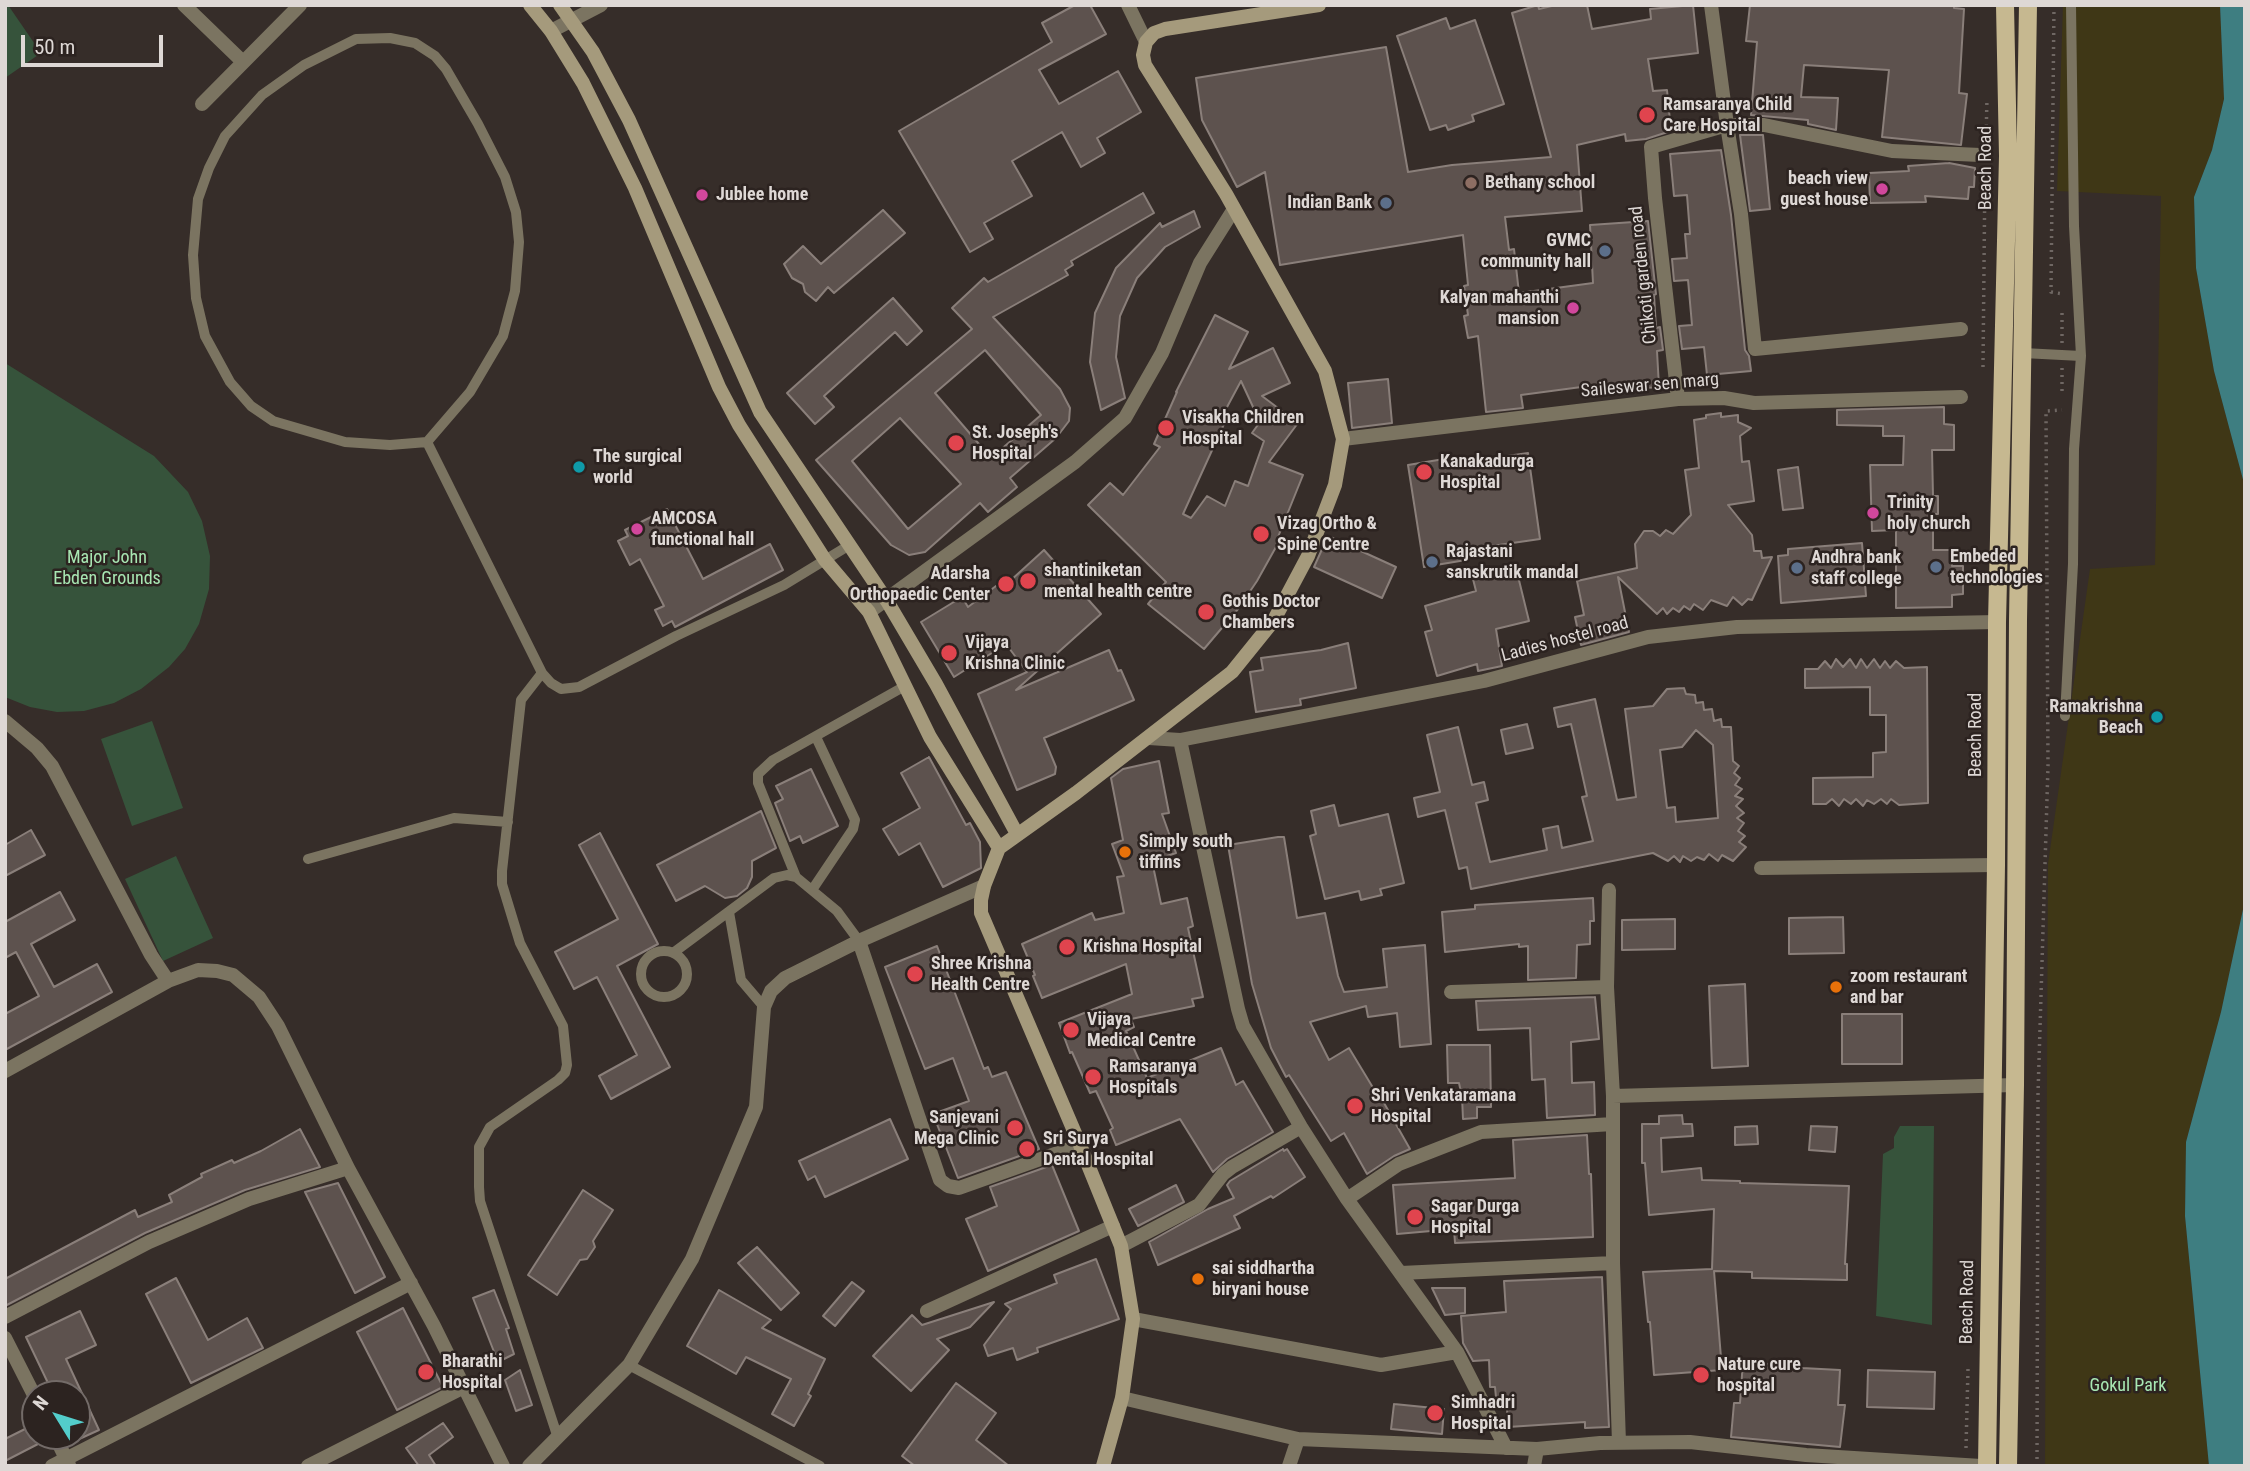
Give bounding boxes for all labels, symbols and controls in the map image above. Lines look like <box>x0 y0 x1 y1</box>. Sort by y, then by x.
scale bar <box>24 21 166 65</box>
text: 50 m <box>34 35 75 59</box>
place label: Ramsaranya Child Care Hospital <box>1663 94 1792 136</box>
marker: Ramsaranya Child Care Hospital <box>1637 105 1657 125</box>
street label: Beach Road <box>1975 126 1997 210</box>
place label: beach view guest house <box>1780 168 1868 210</box>
place label: Bethany school <box>1485 172 1595 194</box>
marker: Bethany school <box>1463 175 1479 191</box>
marker: beach view guest house <box>1874 181 1890 197</box>
place label: Jublee home <box>716 184 808 206</box>
marker: Jublee home <box>694 187 710 203</box>
place label: Indian Bank <box>1287 192 1372 214</box>
marker: Indian Bank <box>1378 195 1394 211</box>
street label: Chikoti garden road <box>1626 205 1662 345</box>
place label: GVMC community hall <box>1481 230 1591 272</box>
marker: GVMC community hall <box>1597 243 1613 259</box>
place label: Kalyan mahanthi mansion <box>1440 287 1559 330</box>
marker: Kalyan mahanthi mansion <box>1565 300 1581 316</box>
street label: Saileswar sen marg <box>1580 369 1720 403</box>
place label: Visakha Children Hospital <box>1182 407 1304 450</box>
marker: Visakha Children Hospital <box>1156 418 1176 438</box>
place label: St. Joseph's Hospital <box>972 422 1059 464</box>
marker: St. Joseph's Hospital <box>946 433 966 453</box>
place label: The surgical world <box>593 446 682 489</box>
place label: Kanakadurga Hospital <box>1440 451 1534 494</box>
marker: The surgical world <box>571 459 587 475</box>
marker: Kanakadurga Hospital <box>1414 462 1434 482</box>
place label: Trinity holy church <box>1887 492 1970 534</box>
marker: Trinity holy church <box>1865 505 1881 521</box>
place label: AMCOSA functional hall <box>651 508 754 550</box>
place label: Vizag Ortho & Spine Centre <box>1277 513 1377 556</box>
marker: AMCOSA functional hall <box>629 521 645 537</box>
marker: Vizag Ortho & Spine Centre <box>1251 524 1271 544</box>
place label: Rajastani sanskrutik mandal <box>1446 541 1579 584</box>
place label: Embeded technologies <box>1950 546 2043 588</box>
park label: Major John Ebden Grounds <box>53 547 161 590</box>
place label: Andhra bank staff college <box>1811 547 1902 590</box>
marker: Rajastani sanskrutik mandal <box>1424 554 1440 570</box>
marker: Embeded technologies <box>1928 559 1944 575</box>
place label: shantiniketan mental health centre <box>1044 560 1192 602</box>
marker: Andhra bank staff college <box>1789 560 1805 576</box>
place label: Adarsha Orthopaedic Center <box>850 563 990 606</box>
marker: shantiniketan mental health centre <box>1018 571 1038 591</box>
marker: Adarsha Orthopaedic Center <box>996 574 1016 594</box>
place label: Gothis Doctor Chambers <box>1222 591 1320 634</box>
marker: Gothis Doctor Chambers <box>1196 602 1216 622</box>
street label: Ladies hostel road <box>1499 613 1631 667</box>
place label: Vijaya Krishna Clinic <box>965 632 1065 674</box>
marker: Vijaya Krishna Clinic <box>939 643 959 663</box>
street label: Beach Road <box>1965 693 1987 777</box>
place label: Ramakrishna Beach <box>2049 696 2143 738</box>
marker: Ramakrishna Beach <box>2149 709 2165 725</box>
place label: Simply south tiffins <box>1139 831 1233 874</box>
marker: Simply south tiffins <box>1117 844 1133 860</box>
place label: Krishna Hospital <box>1083 936 1202 958</box>
marker: Krishna Hospital <box>1057 937 1077 957</box>
place label: Shree Krishna Health Centre <box>931 953 1032 996</box>
marker: Shree Krishna Health Centre <box>905 964 925 984</box>
place label: zoom restaurant and bar <box>1850 966 1967 1009</box>
marker: zoom restaurant and bar <box>1828 979 1844 995</box>
place label: Vijaya Medical Centre <box>1087 1009 1196 1052</box>
marker: Vijaya Medical Centre <box>1061 1020 1081 1040</box>
place label: Ramsaranya Hospitals <box>1109 1056 1197 1098</box>
marker: Ramsaranya Hospitals <box>1083 1067 1103 1087</box>
place label: Shri Venkataramana Hospital <box>1371 1085 1516 1128</box>
marker: Shri Venkataramana Hospital <box>1345 1096 1365 1116</box>
place label: Sanjevani Mega Clinic <box>914 1107 999 1150</box>
marker: Sanjevani Mega Clinic <box>1005 1118 1025 1138</box>
place label: Sri Surya Dental Hospital <box>1043 1128 1153 1170</box>
marker: Sri Surya Dental Hospital <box>1017 1139 1037 1159</box>
place label: Sagar Durga Hospital <box>1431 1196 1519 1238</box>
marker: Sagar Durga Hospital <box>1405 1207 1425 1227</box>
place label: sai siddhartha biryani house <box>1212 1258 1314 1300</box>
street label: Beach Road <box>1956 1260 1980 1344</box>
marker: sai siddhartha biryani house <box>1190 1271 1206 1287</box>
place label: Bharathi Hospital <box>442 1351 503 1394</box>
place label: Nature cure hospital <box>1717 1354 1801 1396</box>
marker: Bharathi Hospital <box>416 1362 436 1382</box>
marker: Nature cure hospital <box>1691 1365 1711 1385</box>
park label: Gokul Park <box>2090 1375 2166 1397</box>
north arrow <box>21 1380 91 1450</box>
text: N <box>28 1391 53 1415</box>
place label: Simhadri Hospital <box>1451 1392 1515 1434</box>
marker: Simhadri Hospital <box>1425 1403 1445 1423</box>

